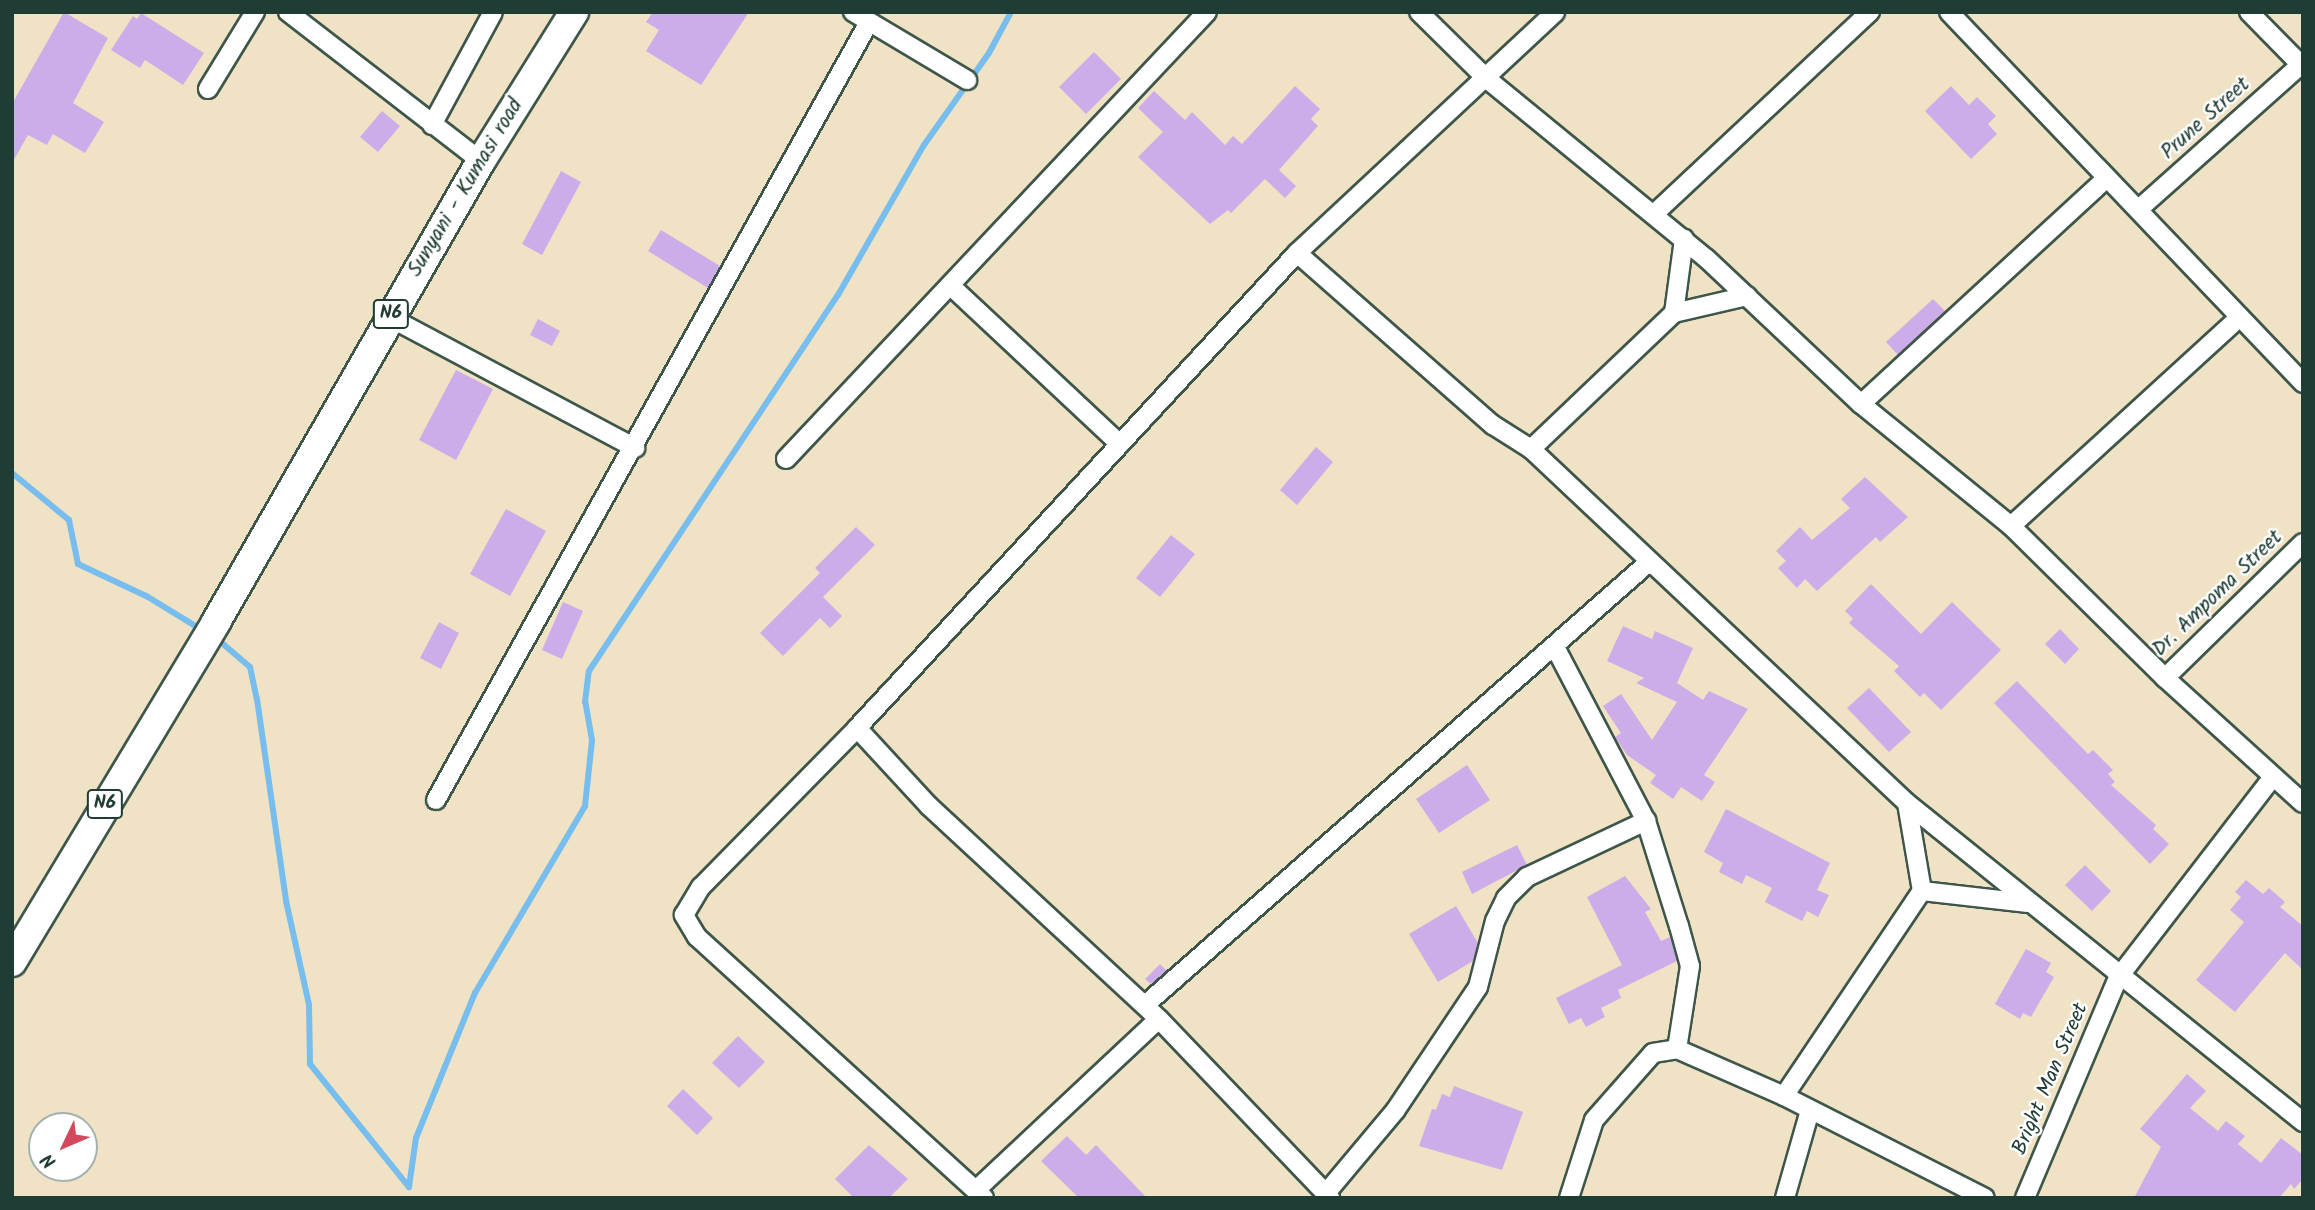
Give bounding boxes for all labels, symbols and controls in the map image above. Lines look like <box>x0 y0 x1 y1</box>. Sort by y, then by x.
street label: Prune Street <box>2156 73 2256 165</box>
street label: Sunyani - Kumasi road <box>403 94 529 282</box>
road number: N6 <box>372 298 410 330</box>
street label: Dr. Ampoma Street <box>2148 525 2288 663</box>
road number: N6 <box>86 789 124 820</box>
street label: Bright Man Street <box>2008 999 2094 1159</box>
north arrow <box>28 1112 98 1182</box>
text: N <box>34 1145 64 1175</box>

